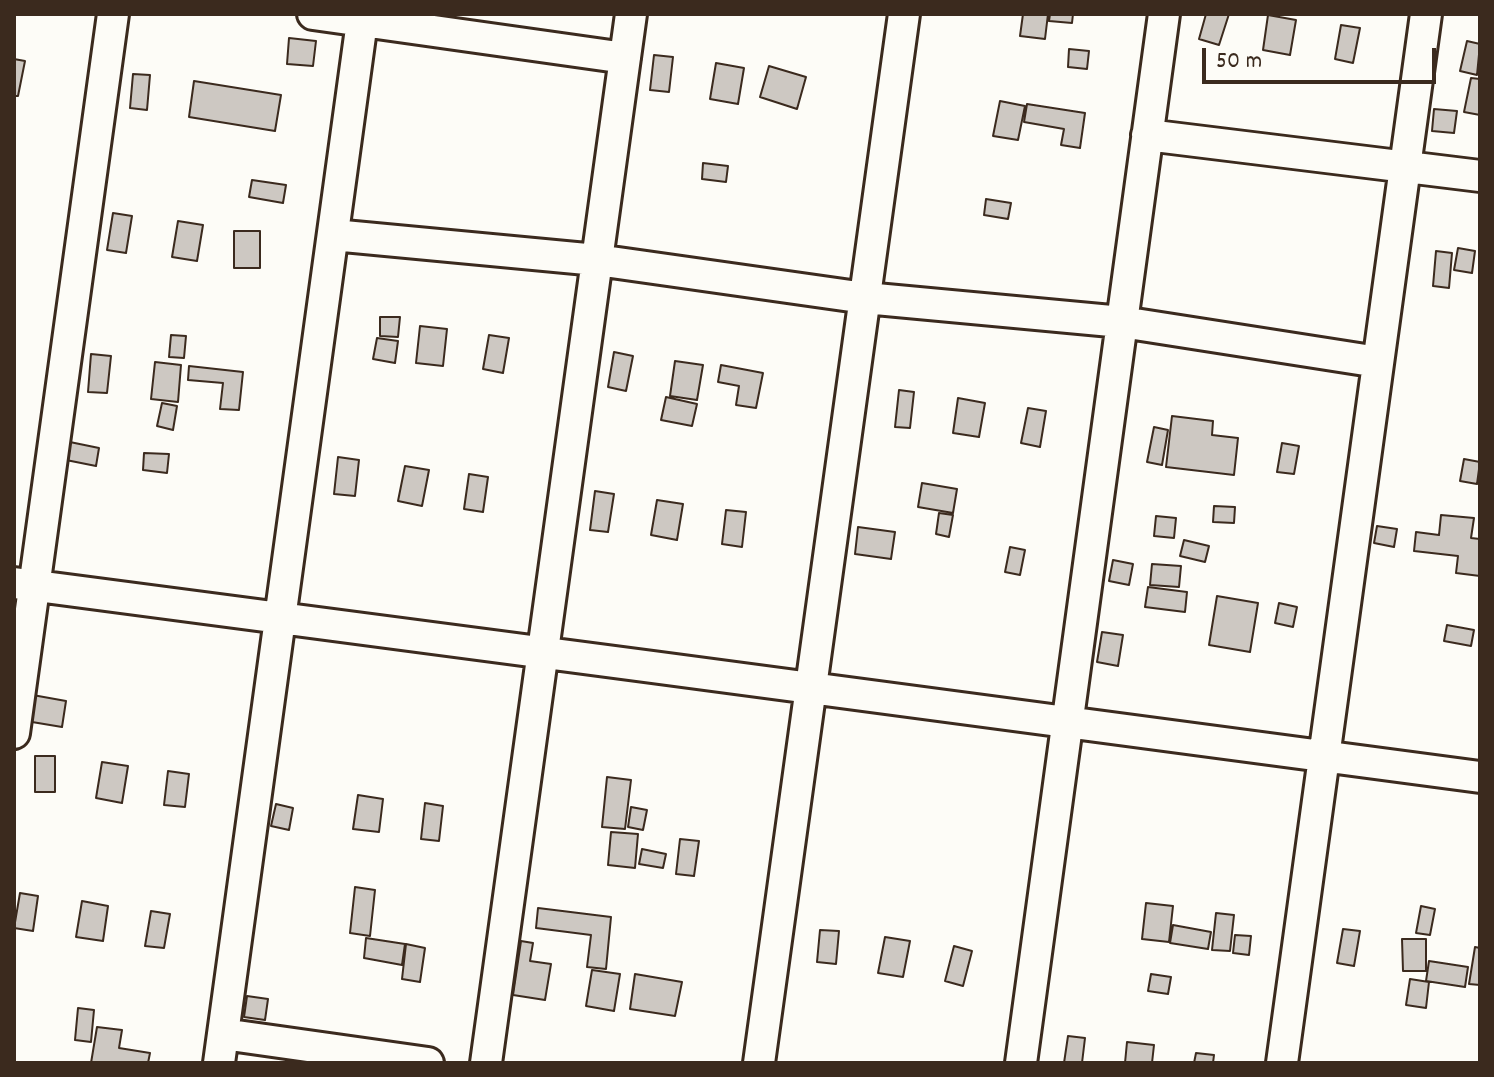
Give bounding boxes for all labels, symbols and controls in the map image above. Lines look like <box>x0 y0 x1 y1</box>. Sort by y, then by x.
scale bar <box>1206 32 1440 82</box>
text: 50 m <box>1216 45 1262 79</box>

